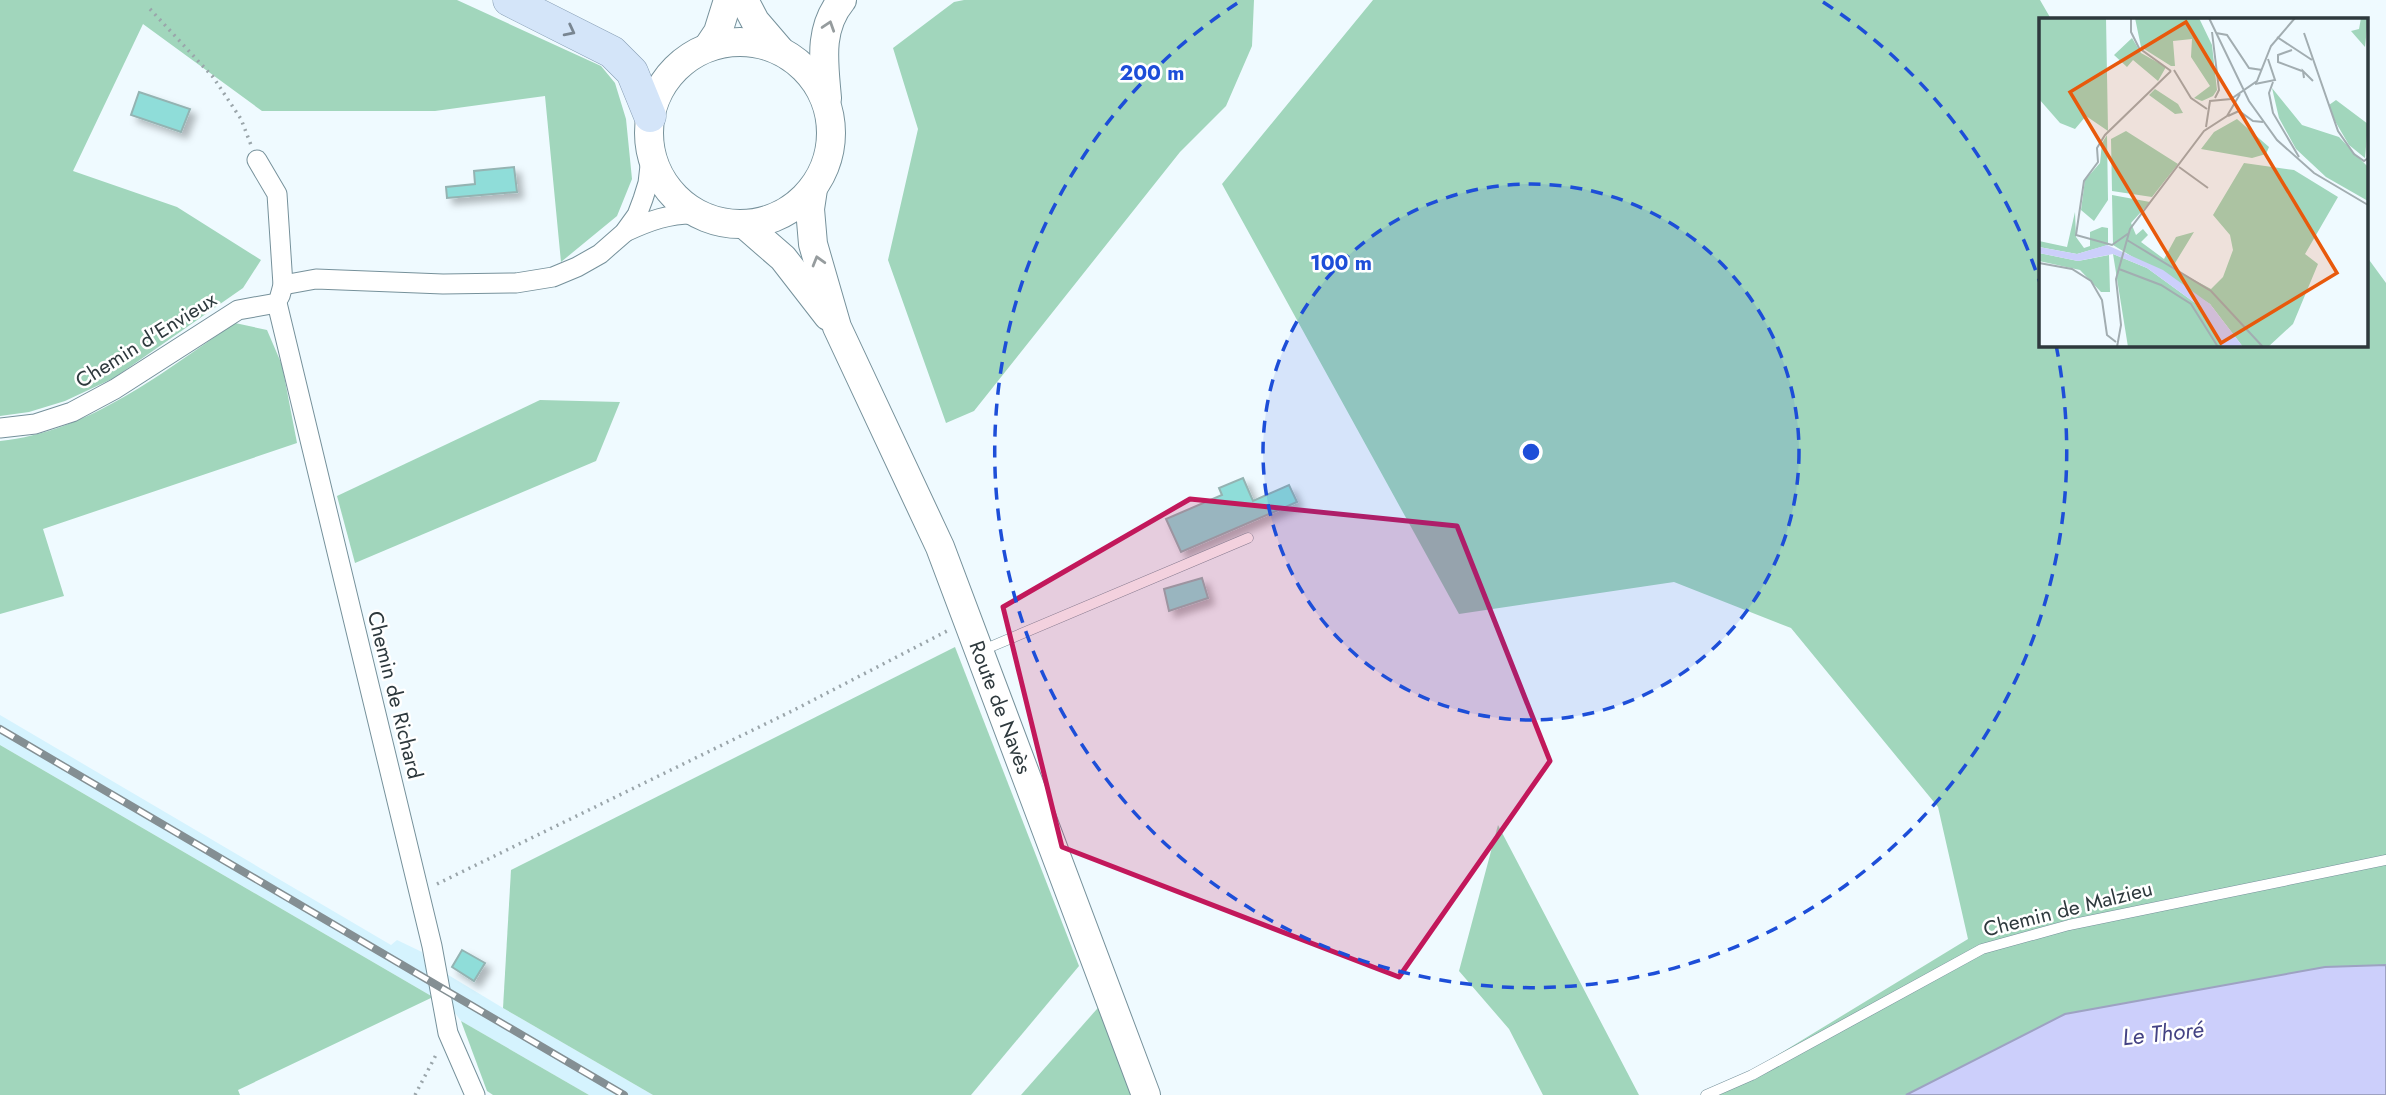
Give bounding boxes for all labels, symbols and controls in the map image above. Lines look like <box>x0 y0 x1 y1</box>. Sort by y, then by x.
inset map <box>2039 18 2368 346</box>
one-way arrow <box>820 20 835 32</box>
one-way arrow <box>563 22 575 36</box>
text: 200 m <box>1119 58 1185 88</box>
text: 100 m <box>1310 248 1372 278</box>
one-way arrow <box>812 255 826 267</box>
street label: Chemin d'Envieux <box>70 284 222 395</box>
centre of rings <box>1519 440 1543 464</box>
street label: Chemin de Richard <box>360 608 430 782</box>
street label: Route de Navès <box>962 637 1039 778</box>
street label: Chemin de Malzieu <box>1980 873 2156 945</box>
water label: Le Thoré <box>2121 1012 2206 1054</box>

